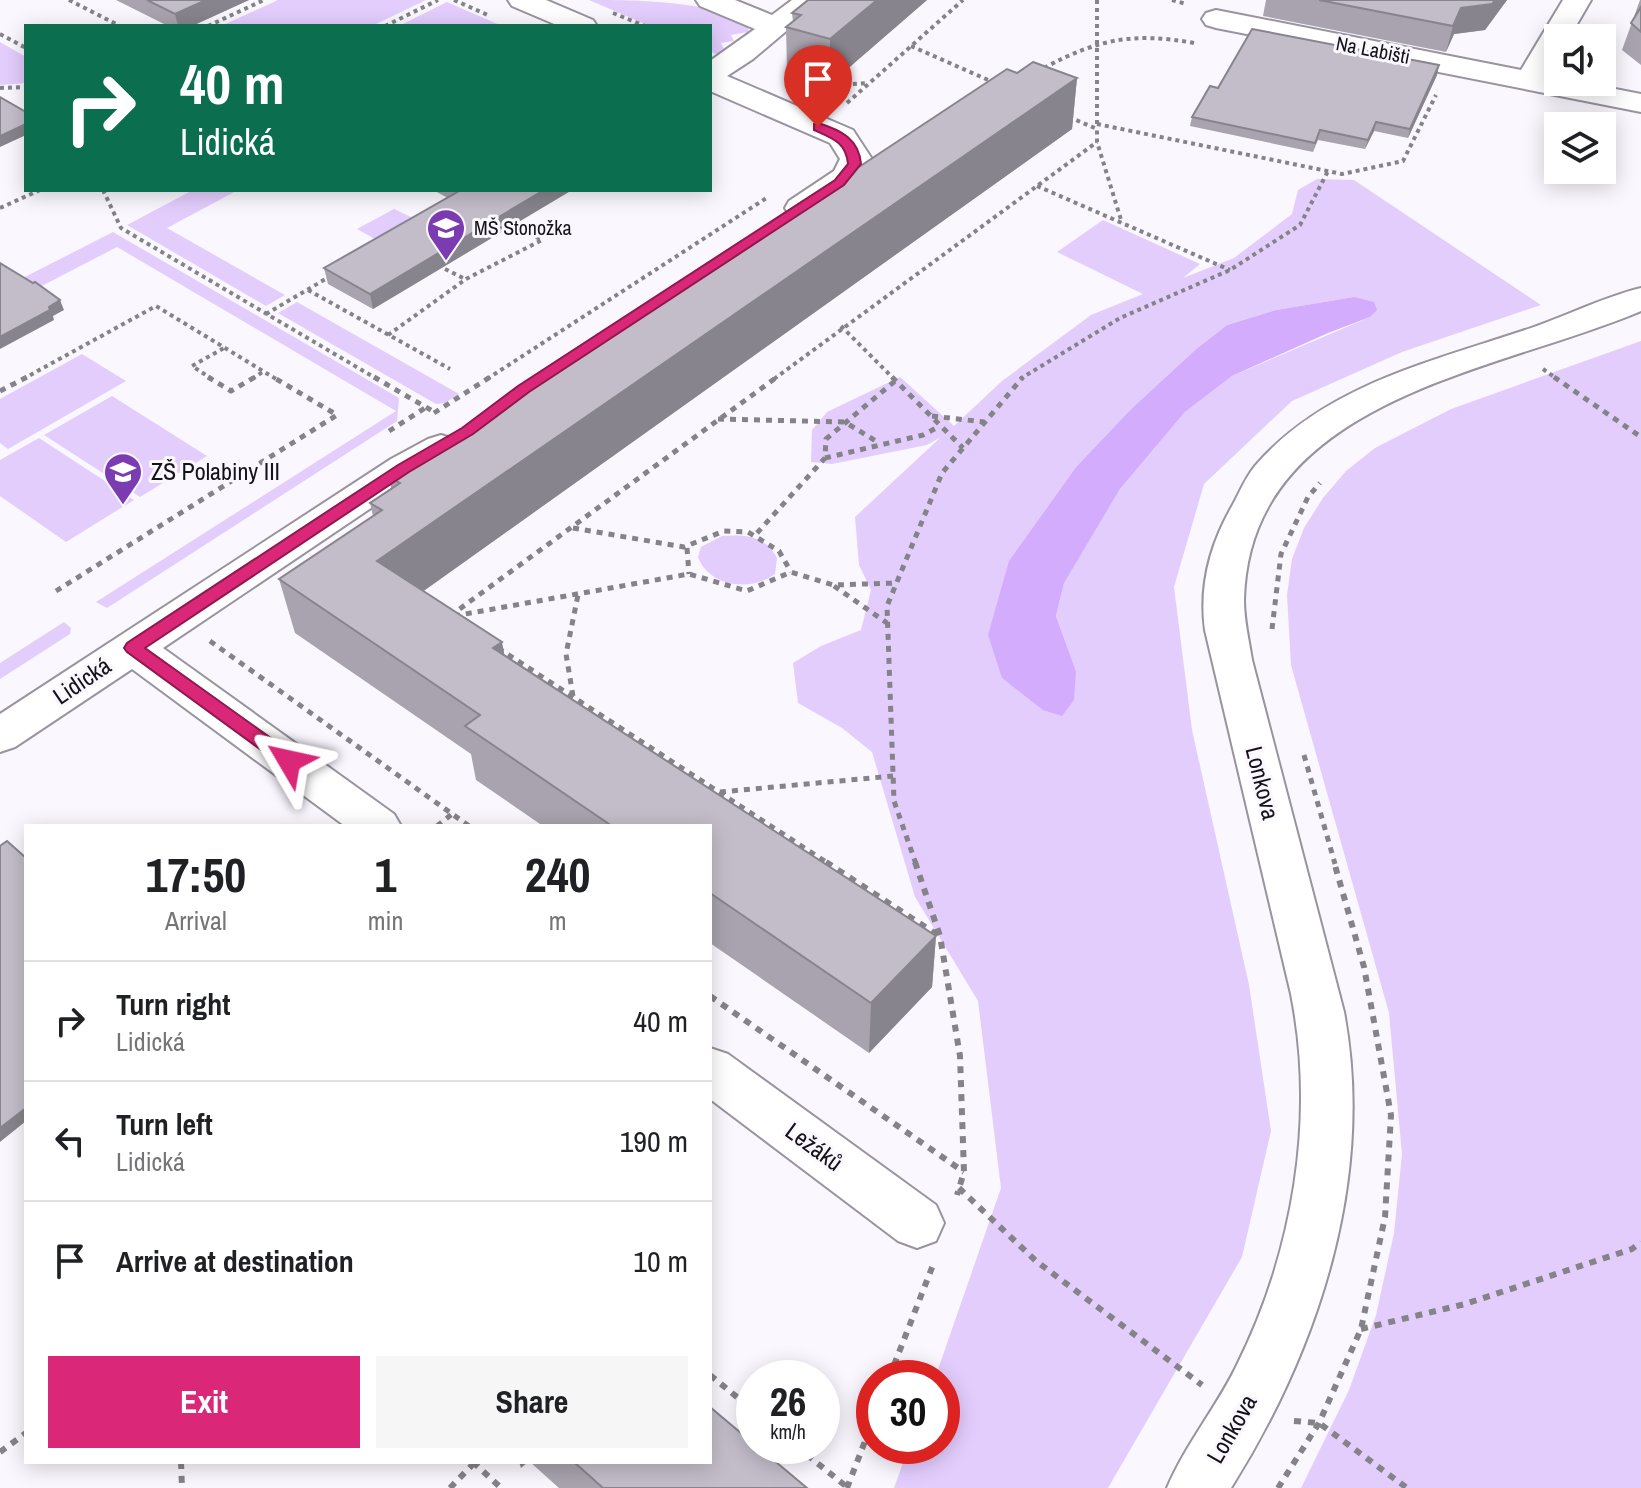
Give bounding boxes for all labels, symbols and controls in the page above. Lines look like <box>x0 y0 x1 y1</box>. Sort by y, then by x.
map controls <box>1544 24 1616 184</box>
button: sound <box>1544 24 1616 96</box>
street label: Na Labišti <box>1334 29 1412 70</box>
pin <box>784 45 852 127</box>
text: 40 m <box>180 46 285 121</box>
icon: right <box>48 56 152 160</box>
icon: arrive <box>796 57 840 101</box>
button: layers <box>1544 112 1616 184</box>
text: Lidická <box>180 118 275 166</box>
school or university icon: MŠ Stonožka <box>425 207 467 262</box>
place label: MŠ Stonožka <box>474 214 572 241</box>
school or university icon: ZŠ Polabiny III <box>102 451 144 506</box>
place label: ZŠ Polabiny III <box>151 455 280 487</box>
street label: Lidická <box>46 649 117 711</box>
position arrow <box>247 719 331 803</box>
street label: Lonkova <box>1238 743 1288 823</box>
text: 17:50 <box>146 842 246 907</box>
text: 1 <box>375 842 396 907</box>
text: 240 <box>525 842 590 907</box>
text: Arrival <box>165 903 227 938</box>
text: min <box>368 903 403 938</box>
text: m <box>549 903 567 938</box>
text: Turn right <box>116 984 230 1024</box>
icon: right <box>48 999 92 1043</box>
text: 40 m <box>633 1001 688 1041</box>
text: Lidická <box>116 1024 185 1059</box>
text: Turn left <box>116 1104 213 1144</box>
street label: Ležáků <box>780 1115 850 1178</box>
icon: left <box>48 1119 92 1163</box>
text: 190 m <box>620 1121 688 1161</box>
text: Lidická <box>116 1144 185 1179</box>
icon: arrive <box>48 1239 92 1283</box>
text: Arrive at destination <box>116 1241 354 1281</box>
text: 10 m <box>633 1241 688 1281</box>
button: Exit <box>48 1356 360 1448</box>
button: Share <box>376 1356 688 1448</box>
speed limit sign: 30 <box>856 1360 960 1464</box>
text: 26 <box>770 1375 806 1428</box>
street label: Lonkova <box>1199 1388 1264 1469</box>
text: km/h <box>770 1418 806 1445</box>

